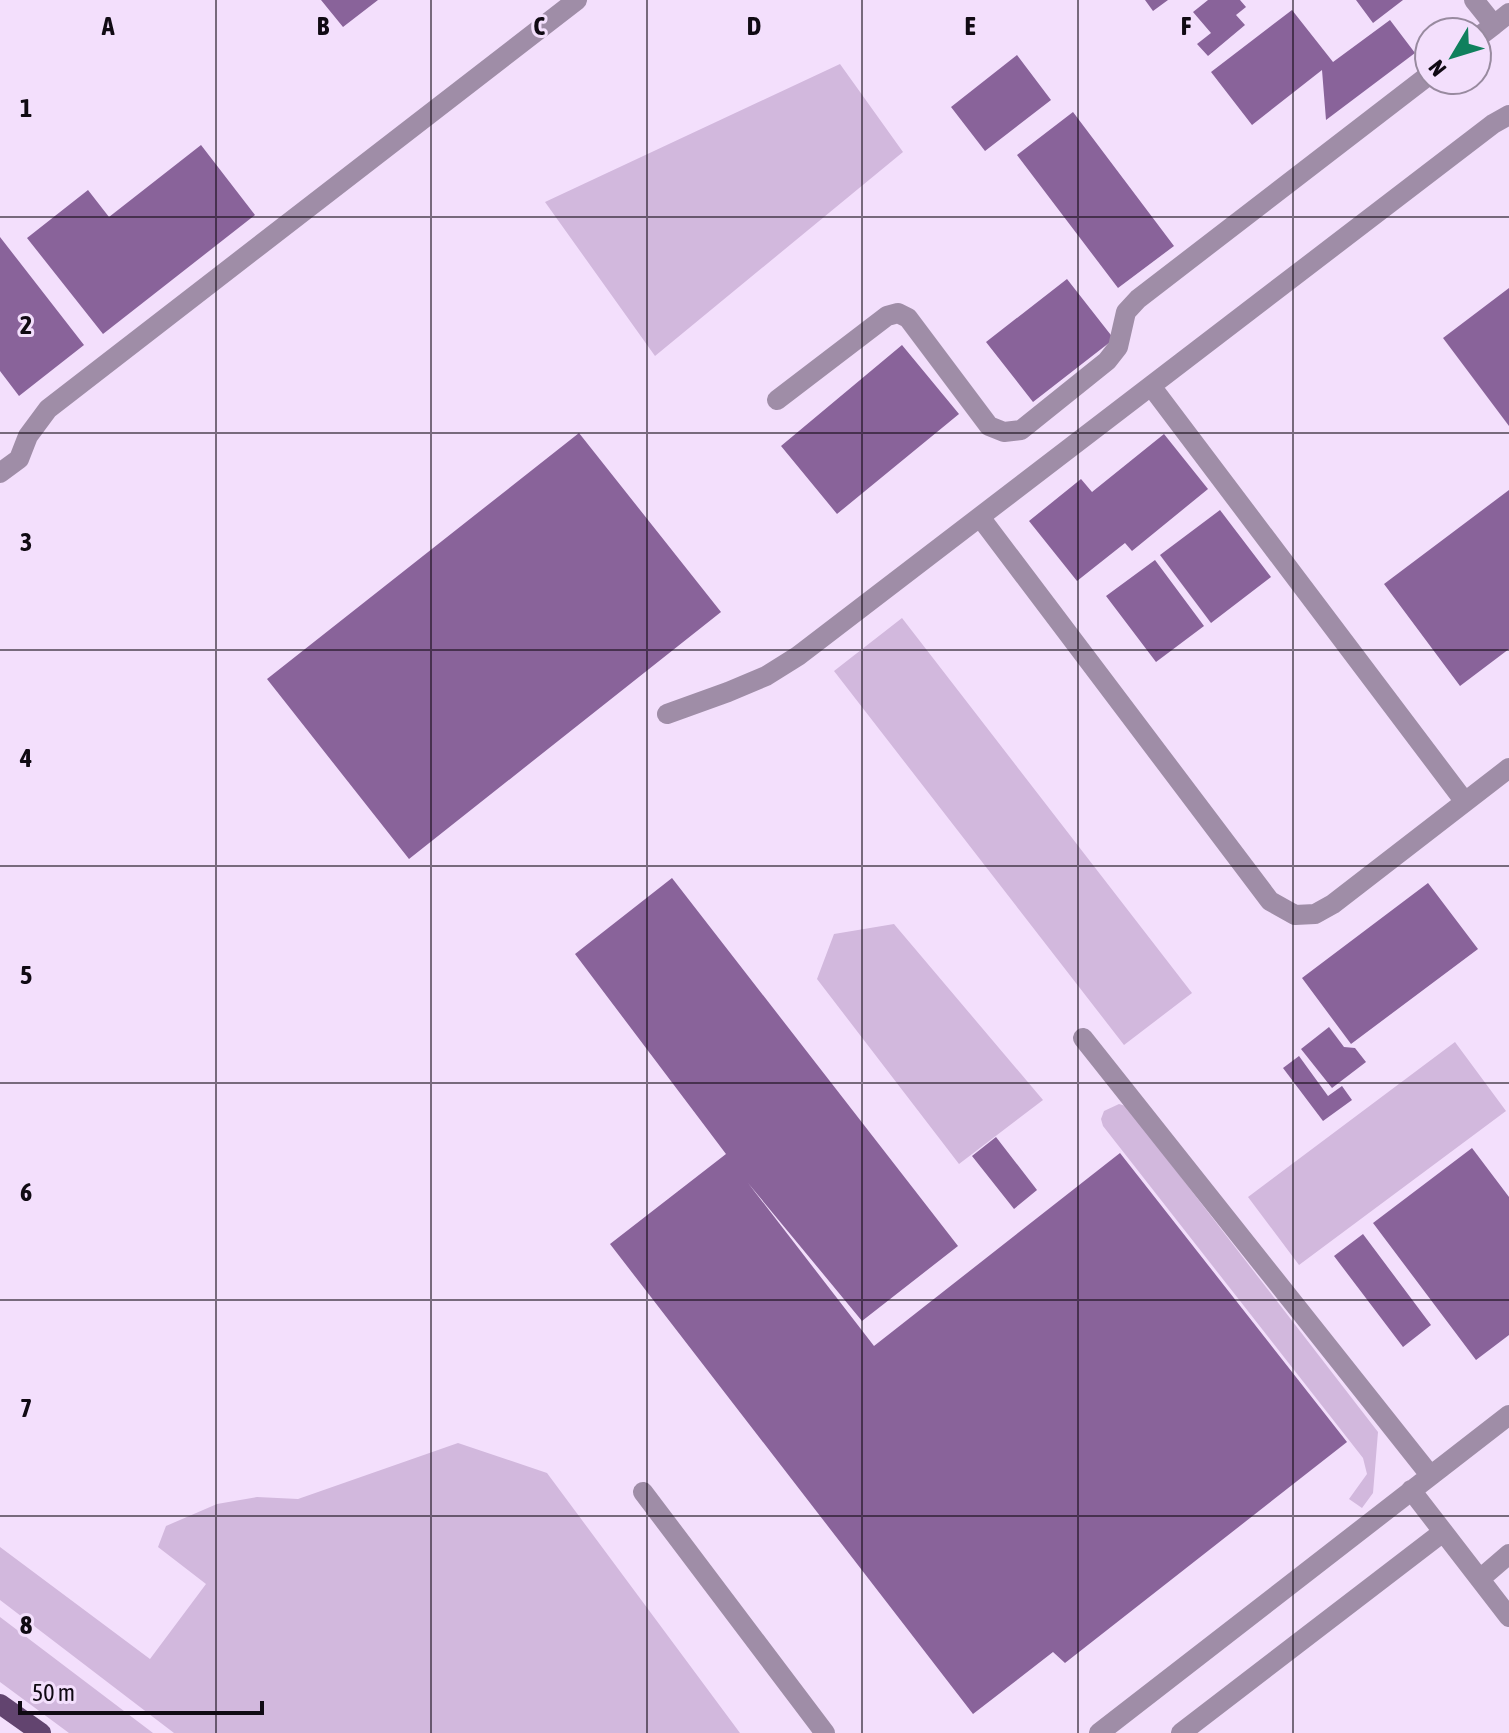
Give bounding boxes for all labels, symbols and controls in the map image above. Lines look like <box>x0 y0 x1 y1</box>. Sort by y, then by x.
text: A <box>101 11 115 41</box>
text: B <box>317 11 330 41</box>
text: C <box>533 11 545 41</box>
text: D <box>747 11 761 41</box>
text: E <box>964 11 976 41</box>
text: F <box>1181 11 1192 41</box>
north arrow <box>1413 16 1493 96</box>
text: N <box>1423 55 1451 81</box>
text: 1 <box>20 93 32 123</box>
text: 2 <box>20 310 32 340</box>
text: 3 <box>20 527 32 557</box>
text: 4 <box>19 743 32 773</box>
text: 5 <box>20 960 32 990</box>
text: 6 <box>20 1177 32 1207</box>
text: 7 <box>20 1393 32 1423</box>
text: 8 <box>20 1610 32 1640</box>
scale bar <box>20 1665 262 1715</box>
text: 50 m <box>32 1679 75 1706</box>

